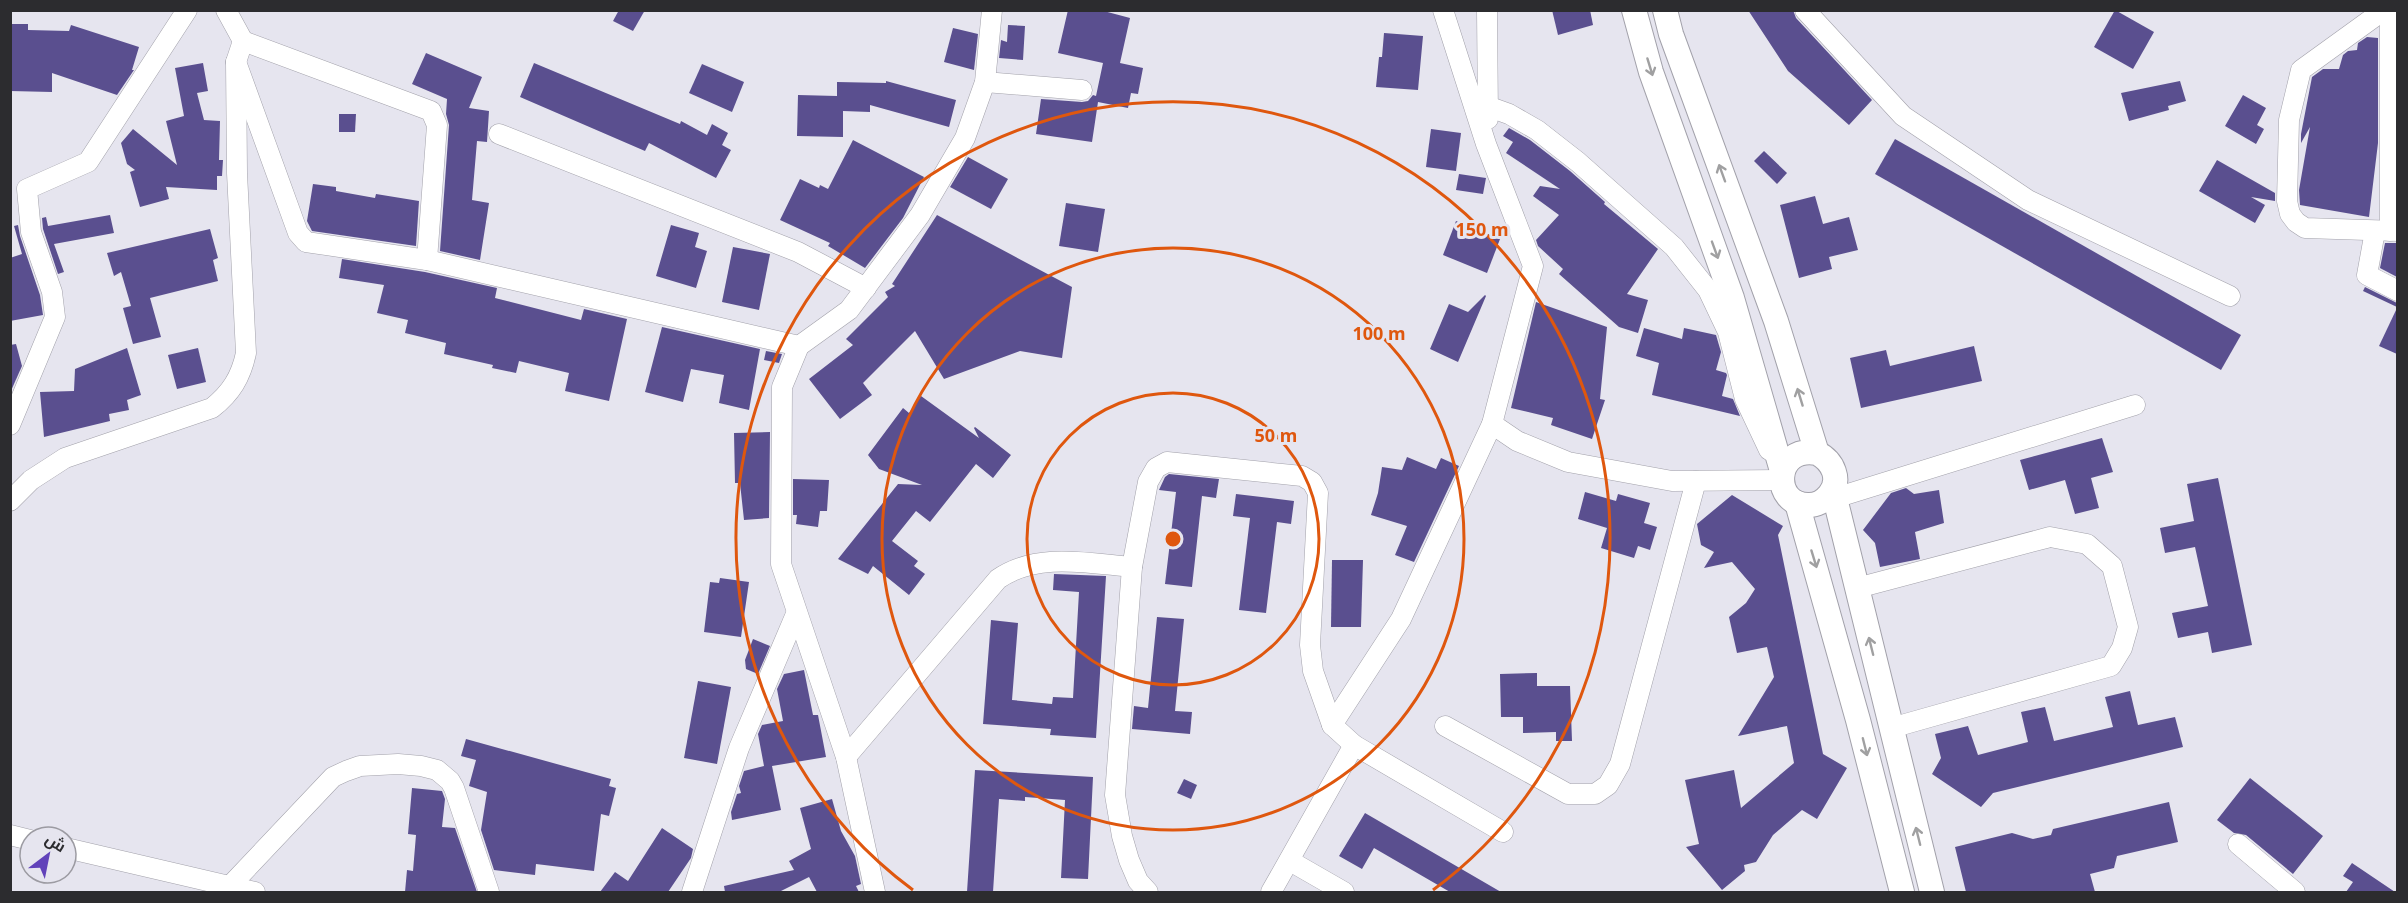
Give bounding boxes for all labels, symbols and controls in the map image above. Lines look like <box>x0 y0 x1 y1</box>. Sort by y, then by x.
one-way arrow <box>1645 57 1656 76</box>
one-way arrow <box>1716 165 1727 183</box>
text: 150 m <box>1455 217 1509 241</box>
one-way arrow <box>1710 241 1721 259</box>
text: 100 m <box>1352 321 1406 345</box>
one-way arrow <box>1794 388 1805 407</box>
text: 50 m <box>1255 423 1297 447</box>
centre of rings <box>1163 529 1183 549</box>
one-way arrow <box>1809 549 1820 568</box>
one-way arrow <box>1864 637 1876 656</box>
one-way arrow <box>1859 737 1871 756</box>
north arrow <box>18 825 78 885</box>
one-way arrow <box>1911 827 1923 846</box>
text: ش <box>41 828 70 857</box>

